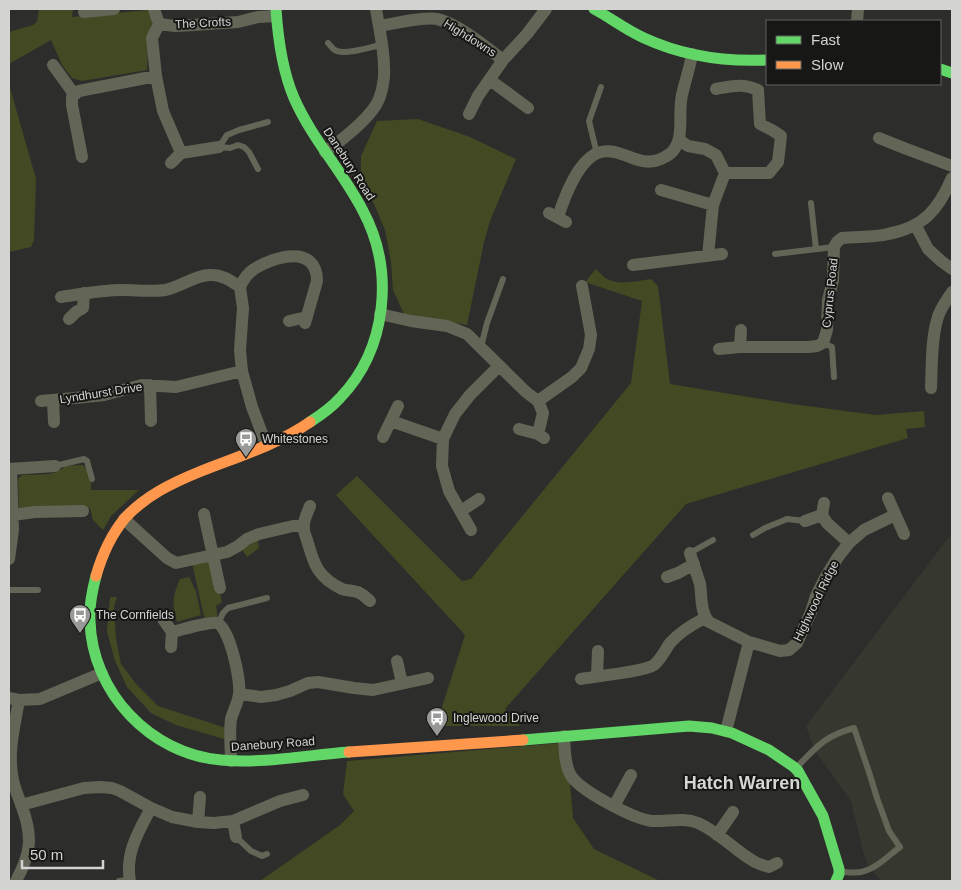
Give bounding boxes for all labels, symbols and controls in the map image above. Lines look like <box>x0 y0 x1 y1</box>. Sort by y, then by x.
street label: The Crofts <box>175 15 231 31</box>
street label: Highdowns <box>441 16 499 60</box>
legend <box>766 20 941 85</box>
text: Fast <box>811 31 841 48</box>
text: Slow <box>811 56 844 73</box>
street label: Danebury Road <box>320 125 378 203</box>
street label: Cyprus Road <box>819 257 841 329</box>
street label: Lyndhurst Drive <box>59 379 144 406</box>
bus stop icon: Whitestones <box>234 427 258 458</box>
place label: Whitestones <box>262 432 328 446</box>
street label: Highwood Ridge <box>790 558 842 644</box>
bus stop icon: The Cornfields <box>68 603 92 634</box>
place label: The Cornfields <box>96 608 174 622</box>
bus stop icon: Inglewood Drive <box>425 706 449 737</box>
place label: Inglewood Drive <box>453 711 539 725</box>
street label: Danebury Road <box>231 734 315 754</box>
district label: Hatch Warren <box>684 773 800 793</box>
scale bar <box>22 838 104 870</box>
text: 50 m <box>30 846 63 863</box>

